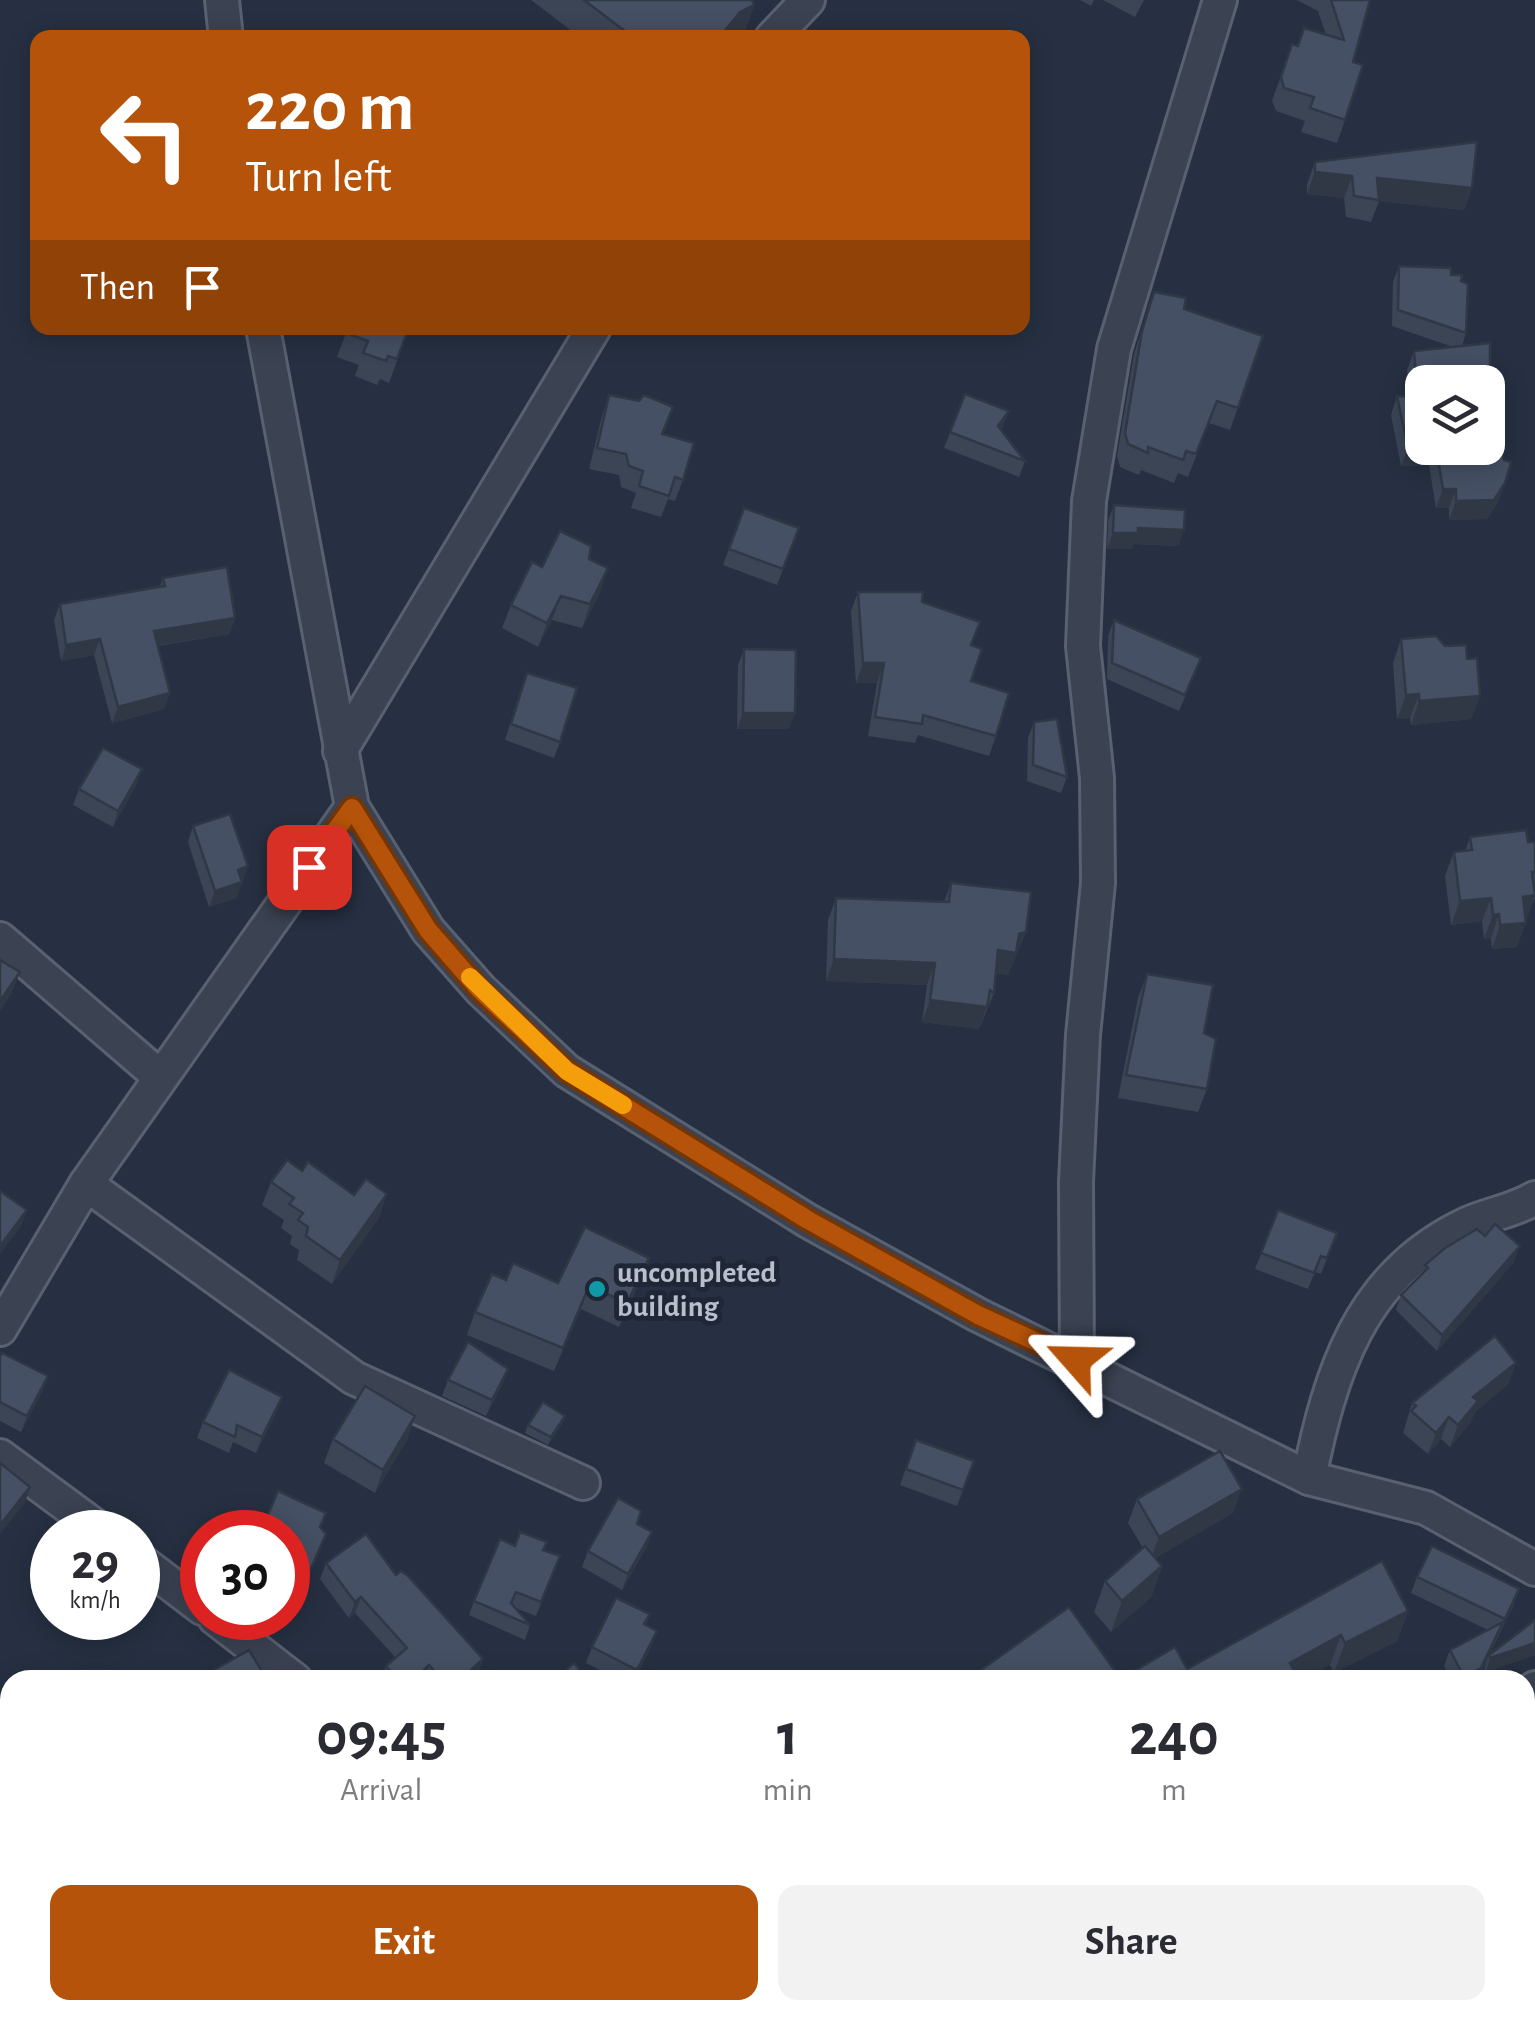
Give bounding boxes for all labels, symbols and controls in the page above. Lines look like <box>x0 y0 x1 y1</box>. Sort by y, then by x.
icon: left <box>80 70 210 200</box>
text: 220 m <box>245 73 414 143</box>
text: Turn left <box>245 155 392 200</box>
icon: arrive <box>175 260 230 315</box>
text: Then <box>80 269 155 307</box>
map controls <box>1405 365 1505 465</box>
button: layers <box>1405 365 1505 465</box>
pin <box>267 825 352 910</box>
icon: arrive <box>282 840 337 895</box>
place label: uncompleted building <box>617 1258 776 1322</box>
marker: uncompleted building <box>586 1278 608 1300</box>
position arrow <box>1024 1308 1128 1412</box>
speed limit sign: 30 <box>180 1510 310 1640</box>
text: 29 <box>71 1538 119 1588</box>
text: km/h <box>69 1588 121 1613</box>
text: 09:45 <box>316 1706 446 1766</box>
text: 1 <box>777 1706 798 1766</box>
text: 240 <box>1129 1706 1219 1766</box>
text: Arrival <box>340 1774 423 1806</box>
text: min <box>763 1774 813 1806</box>
text: m <box>1161 1774 1187 1806</box>
button: Exit <box>50 1885 758 2000</box>
button: Share <box>778 1885 1485 2000</box>

